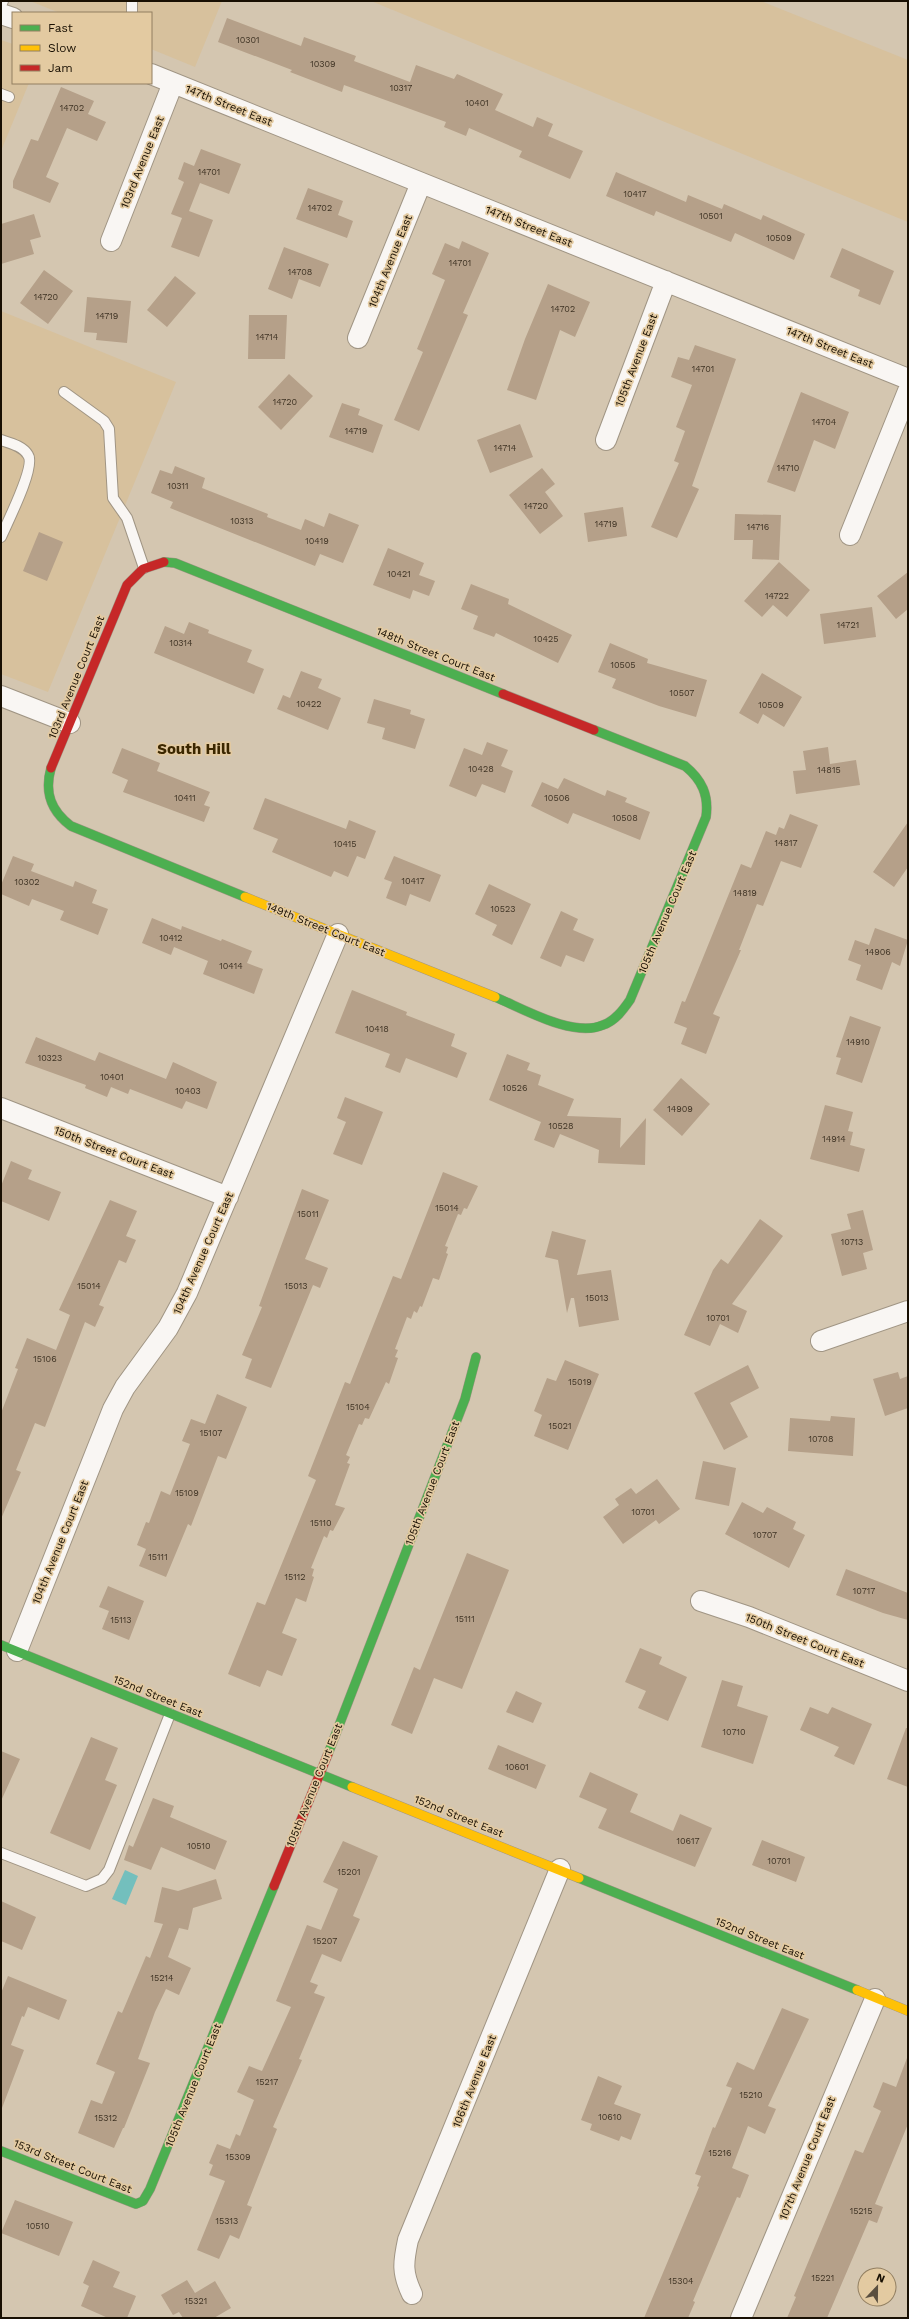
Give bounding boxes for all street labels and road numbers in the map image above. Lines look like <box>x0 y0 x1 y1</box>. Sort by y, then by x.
street label: 147th Street East <box>184 82 274 129</box>
street label: 103rd Avenue East <box>118 114 167 210</box>
street label: 147th Street East <box>484 203 574 250</box>
street label: 104th Avenue East <box>366 213 415 309</box>
street label: 105th Avenue East <box>613 311 660 409</box>
street label: 147th Street East <box>785 324 875 371</box>
street label: 103rd Avenue Court East <box>46 613 107 741</box>
street label: 148th Street Court East <box>375 625 497 684</box>
street label: 105th Avenue Court East <box>636 849 699 976</box>
street label: 149th Street Court East <box>265 900 387 959</box>
street label: 150th Street Court East <box>52 1124 176 1181</box>
street label: 104th Avenue Court East <box>171 1190 236 1316</box>
street label: 105th Avenue Court East <box>403 1419 462 1547</box>
street label: 104th Avenue Court East <box>30 1478 91 1606</box>
street label: 150th Street Court East <box>744 1611 866 1670</box>
street label: 152nd Street East <box>111 1673 205 1720</box>
street label: 105th Avenue Court East <box>284 1721 345 1849</box>
street label: 152nd Street East <box>412 1793 506 1840</box>
street label: 152nd Street East <box>713 1915 807 1962</box>
street label: 105th Avenue Court East <box>163 2021 224 2149</box>
street label: 106th Avenue East <box>450 2033 499 2129</box>
street label: 107th Avenue Court East <box>777 2094 838 2222</box>
street label: 153rd Street Court East <box>12 2137 134 2196</box>

